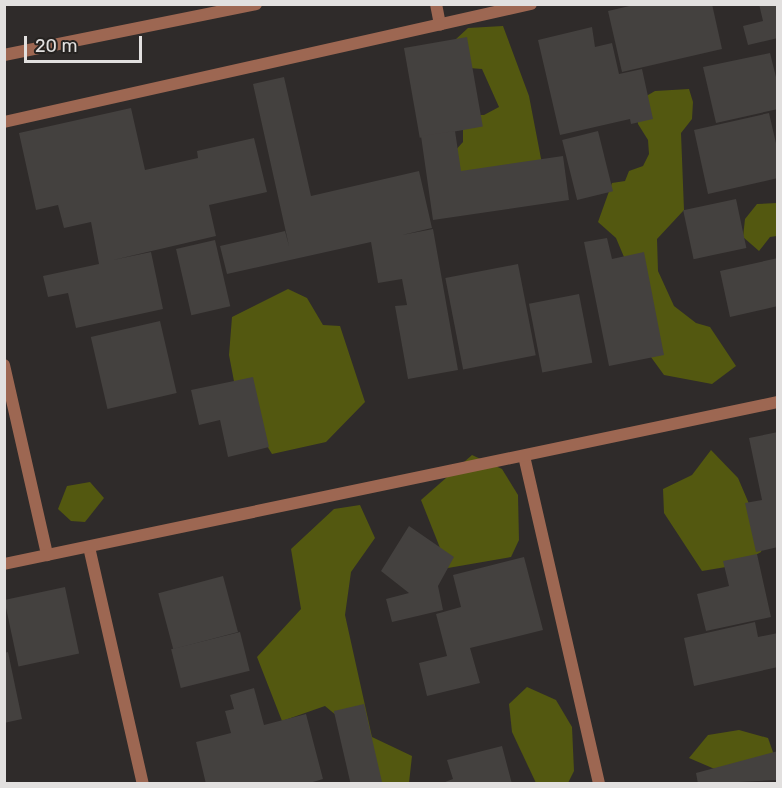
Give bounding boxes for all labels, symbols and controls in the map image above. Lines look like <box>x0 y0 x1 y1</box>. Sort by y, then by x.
scale bar <box>27 24 146 62</box>
text: 20 m <box>35 35 77 57</box>

